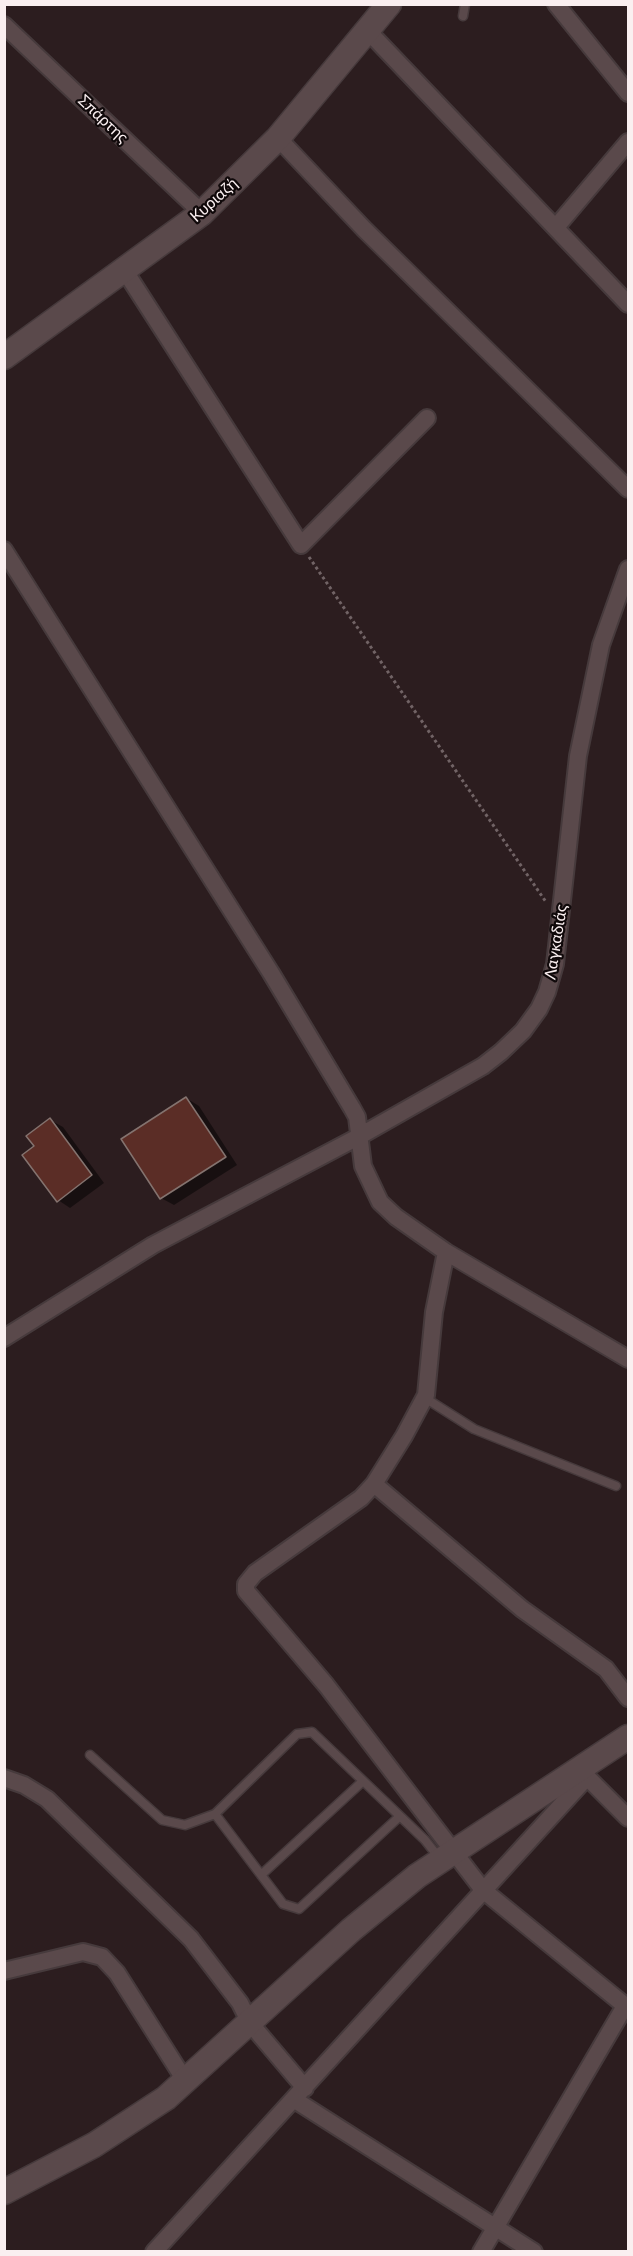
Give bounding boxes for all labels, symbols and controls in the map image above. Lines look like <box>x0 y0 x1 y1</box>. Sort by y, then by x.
street label: Σπάρτης <box>74 91 132 147</box>
street label: Κυριαζή <box>186 174 242 226</box>
street label: Λαγκαδιάς <box>541 903 571 981</box>

